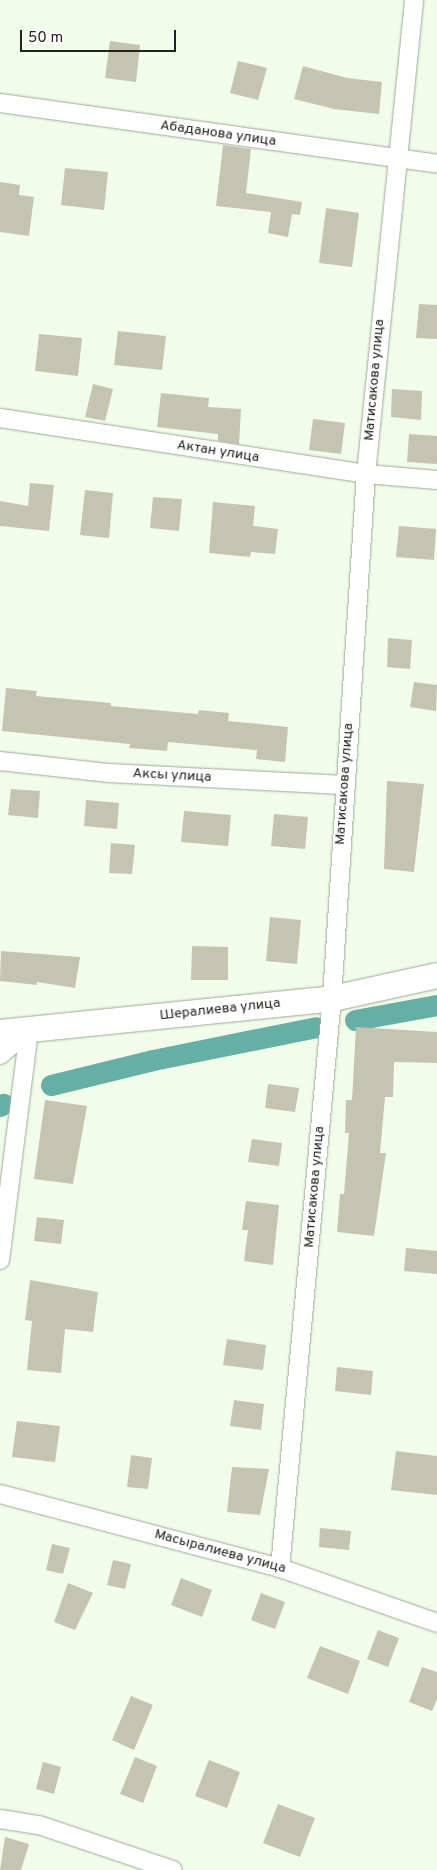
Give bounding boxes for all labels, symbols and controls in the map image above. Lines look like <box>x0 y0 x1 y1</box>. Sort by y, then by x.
scale bar <box>22 20 179 52</box>
text: 50 m <box>28 29 63 48</box>
street label: Абаданова улица <box>159 118 277 150</box>
street label: Матисакова улица <box>361 318 389 442</box>
street label: Актан улица <box>176 437 260 467</box>
street label: Матисакова улица <box>332 722 358 846</box>
street label: Аксы улица <box>132 766 212 786</box>
street label: Шералиева улица <box>159 995 281 1025</box>
street label: Матисакова улица <box>301 1125 329 1249</box>
street label: Масыралиева улица <box>152 1526 288 1578</box>

